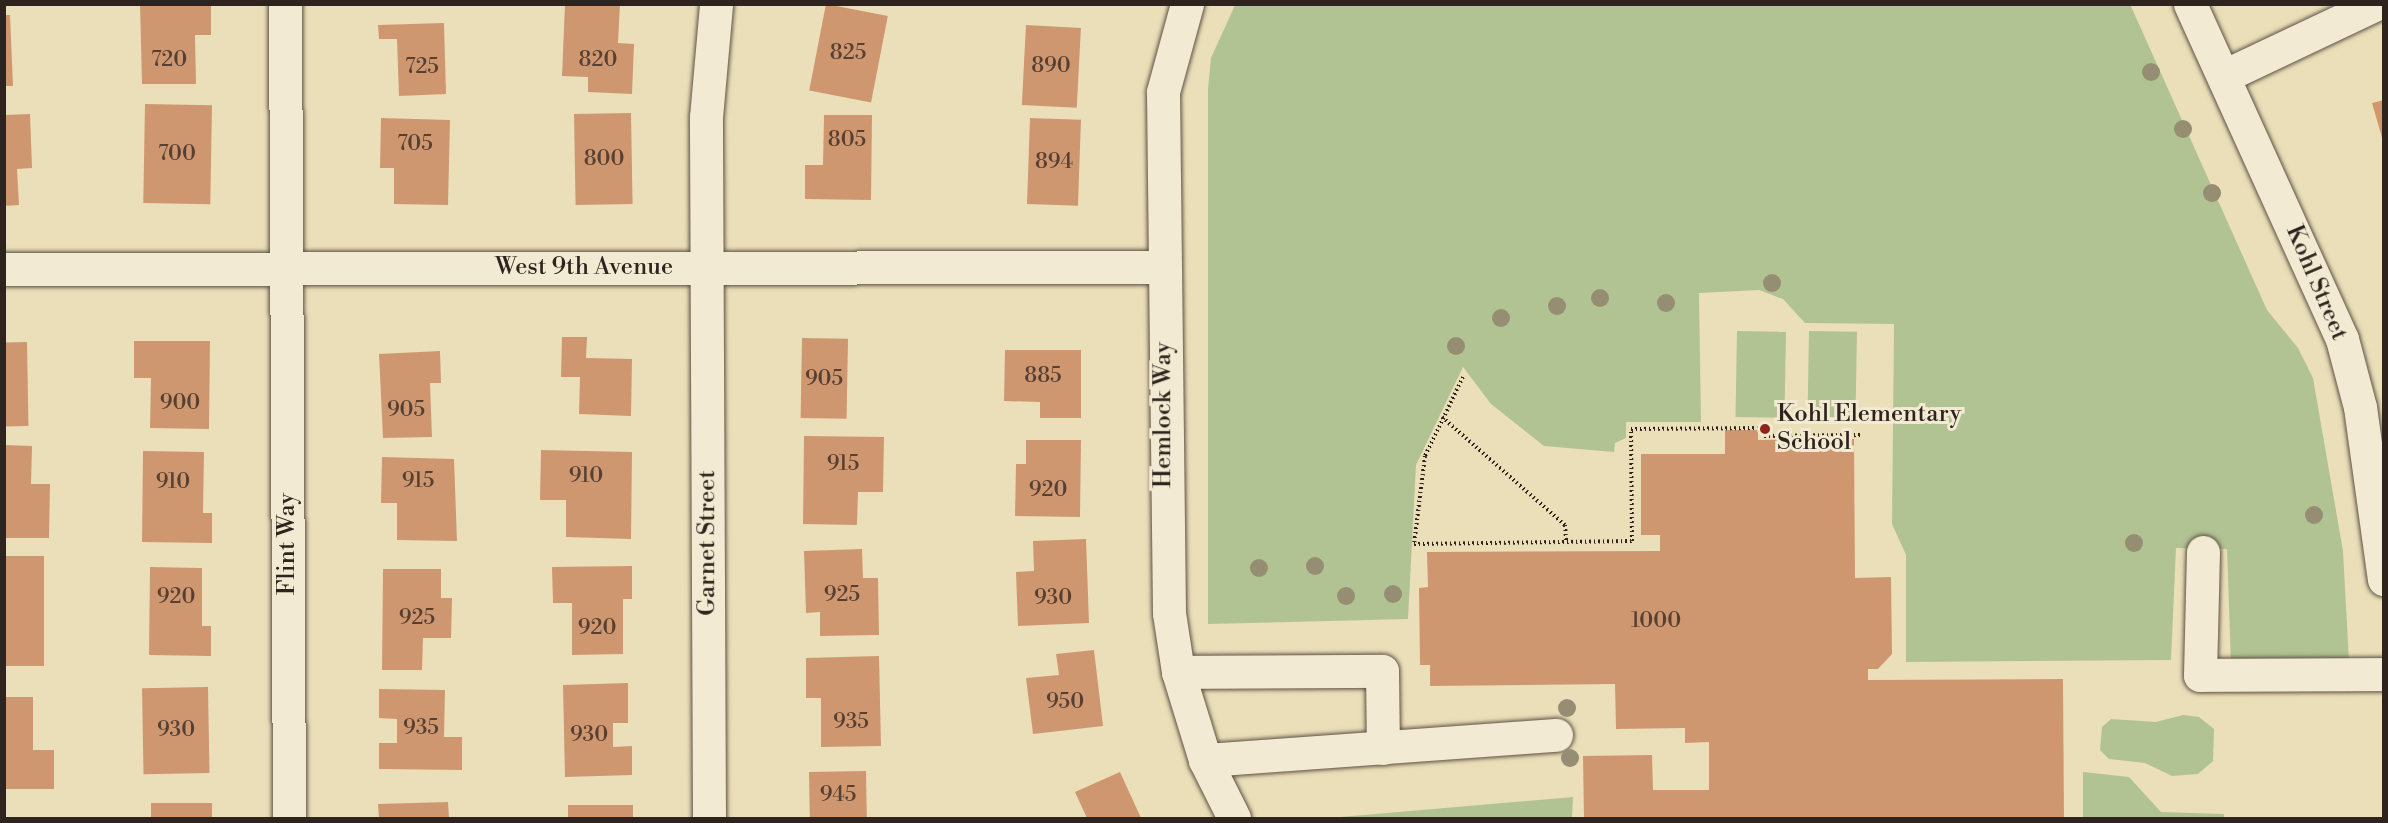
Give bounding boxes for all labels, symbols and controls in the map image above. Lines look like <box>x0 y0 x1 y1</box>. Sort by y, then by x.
house number: 825 <box>830 40 866 66</box>
house number: 720 <box>151 47 187 73</box>
house number: 820 <box>579 47 617 73</box>
house number: 890 <box>1031 53 1071 79</box>
house number: 725 <box>405 54 439 80</box>
house number: 805 <box>828 127 866 153</box>
house number: 705 <box>397 131 433 157</box>
house number: 700 <box>158 141 196 167</box>
house number: 800 <box>584 146 624 172</box>
house number: 894 <box>1035 149 1073 175</box>
street label: Kohl Street <box>2279 221 2353 345</box>
street label: West 9th Avenue <box>495 254 673 282</box>
street label: Hemlock Way <box>1150 342 1178 488</box>
house number: 885 <box>1024 363 1062 389</box>
house number: 905 <box>805 366 843 392</box>
house number: 900 <box>160 390 200 416</box>
house number: 905 <box>387 397 425 423</box>
place label: Kohl Elementary School <box>1777 401 1961 457</box>
marker: Kohl Elementary School <box>1758 422 1772 436</box>
house number: 915 <box>827 451 859 477</box>
house number: 910 <box>569 463 603 489</box>
house number: 915 <box>402 468 434 494</box>
house number: 910 <box>156 469 190 495</box>
street label: Garnet Street <box>694 470 722 616</box>
house number: 920 <box>1029 477 1067 503</box>
street label: Flint Way <box>274 493 302 595</box>
house number: 925 <box>824 582 860 608</box>
house number: 920 <box>157 584 195 610</box>
house number: 930 <box>1034 585 1072 611</box>
house number: 925 <box>399 605 435 631</box>
house number: 1000 <box>1631 608 1681 634</box>
house number: 920 <box>578 615 616 641</box>
house number: 950 <box>1046 689 1084 715</box>
house number: 935 <box>833 709 869 735</box>
house number: 935 <box>403 715 439 741</box>
house number: 930 <box>157 717 195 743</box>
house number: 930 <box>570 722 608 748</box>
house number: 945 <box>820 782 856 808</box>

